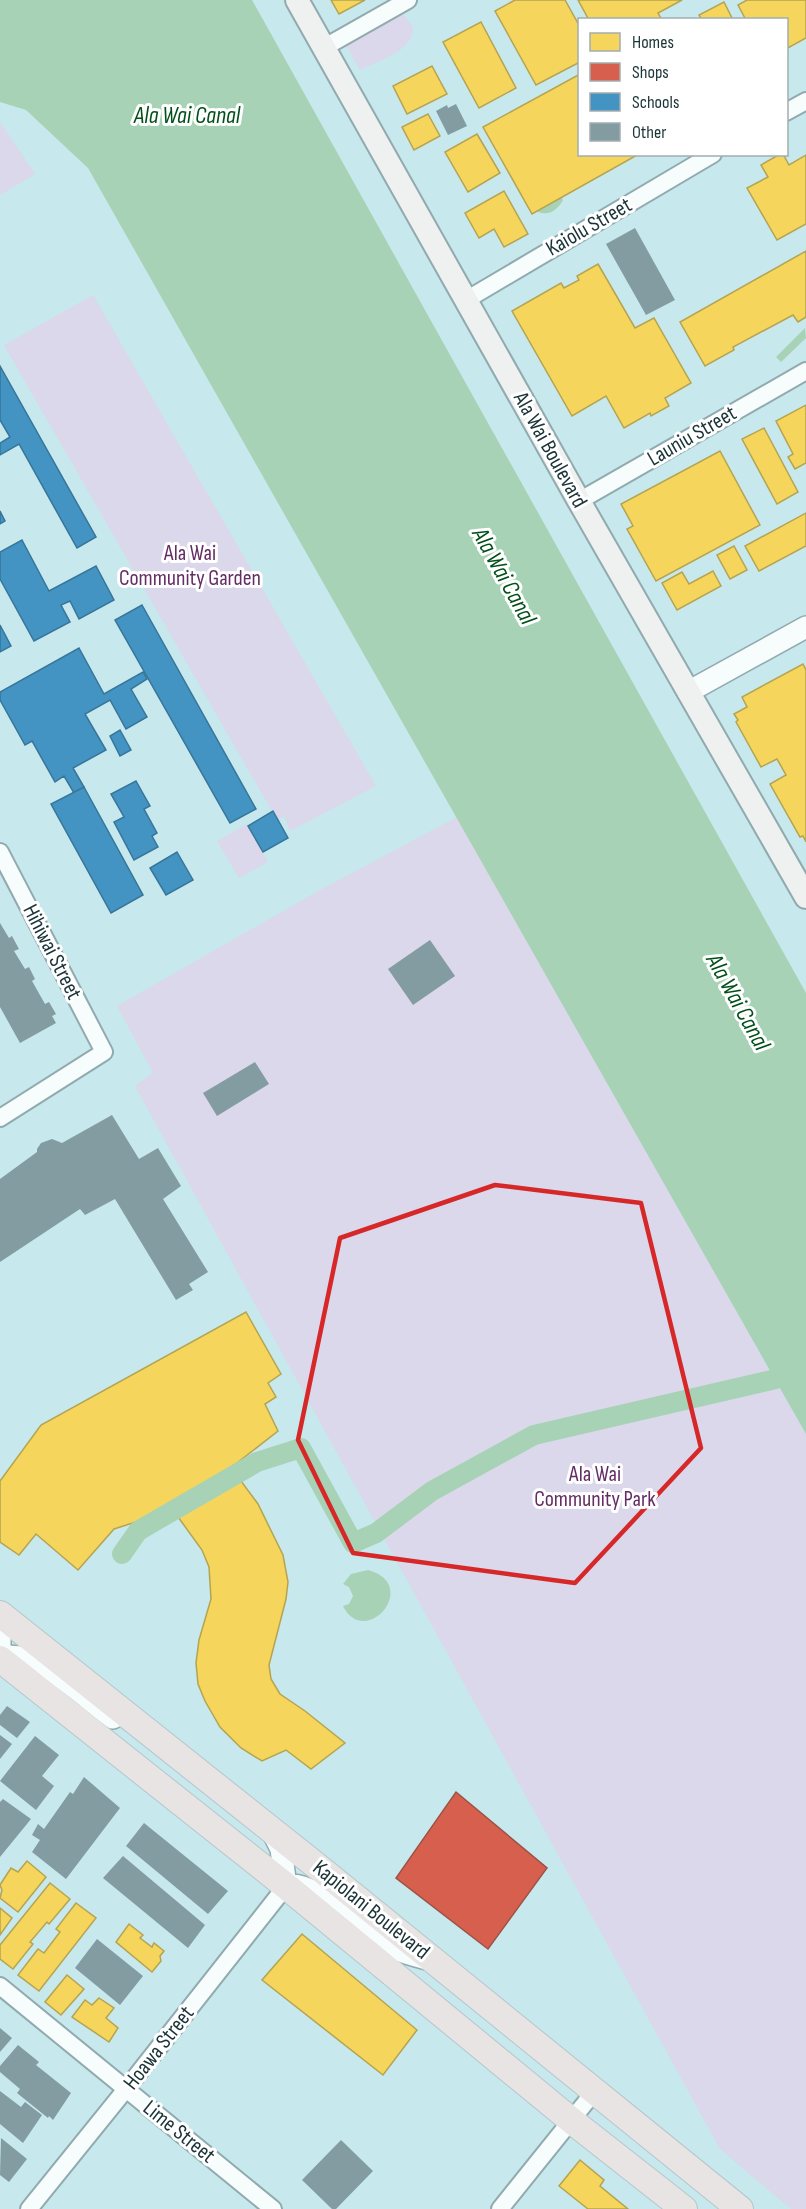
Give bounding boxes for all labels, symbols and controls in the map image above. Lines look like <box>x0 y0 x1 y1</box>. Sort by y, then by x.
legend <box>578 18 788 156</box>
text: Homes <box>632 32 674 53</box>
text: Shops <box>632 62 669 83</box>
text: Schools <box>632 92 679 113</box>
water label: Ala Wai Canal <box>133 101 241 130</box>
text: Other <box>632 122 666 143</box>
street label: Kaiolu Street <box>541 191 637 262</box>
street label: Ala Wai Boulevard <box>507 386 593 513</box>
street label: Launiu Street <box>643 400 742 472</box>
water label: Ala Wai Canal <box>465 522 543 630</box>
park label: Ala Wai Community Garden <box>119 540 261 592</box>
street label: Hihiwai Street <box>17 900 88 1004</box>
water label: Ala Wai Canal <box>699 948 777 1056</box>
park label: Ala Wai Community Park <box>534 1461 656 1513</box>
street label: Kapiolani Boulevard <box>307 1855 435 1965</box>
street label: Hoawa Street <box>118 2000 200 2095</box>
street label: Lime Street <box>137 2095 221 2169</box>

